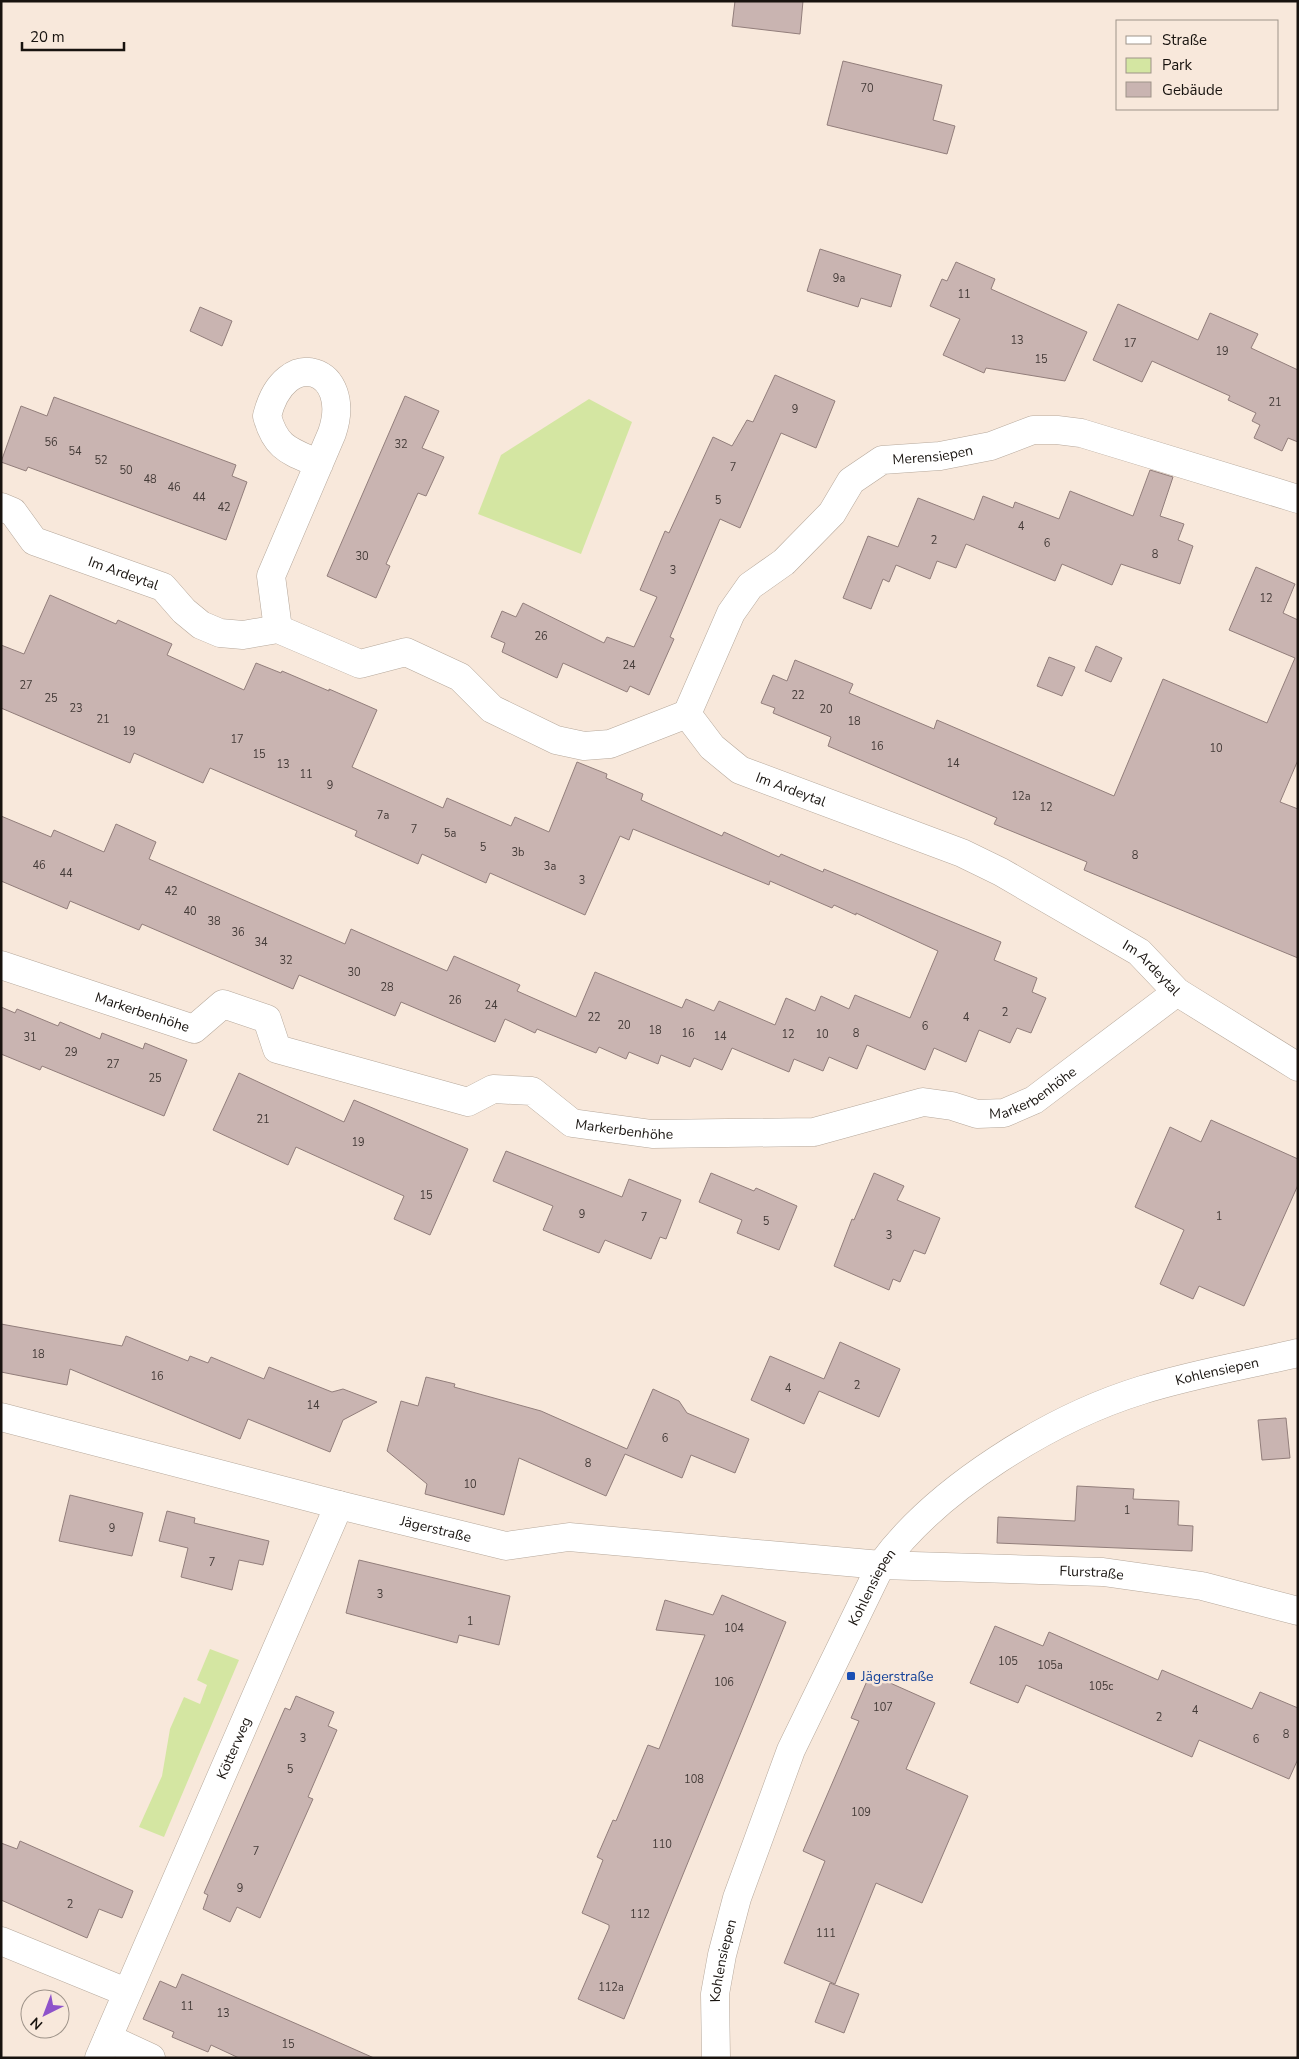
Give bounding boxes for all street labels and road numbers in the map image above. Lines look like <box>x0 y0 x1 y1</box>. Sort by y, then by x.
street label: Merensiepen <box>892 440 974 469</box>
street label: Im Ardeytal <box>86 552 162 595</box>
street label: Im Ardeytal <box>753 767 830 811</box>
street label: Im Ardeytal <box>1119 935 1185 1000</box>
street label: Markerbenhöhe <box>93 987 192 1036</box>
street label: Markerbenhöhe <box>989 1062 1080 1123</box>
street label: Markerbenhöhe <box>574 1114 673 1144</box>
street label: Kohlensiepen <box>1173 1352 1260 1390</box>
street label: Jägerstraße <box>397 1511 473 1547</box>
street label: Kohlensiepen <box>843 1544 900 1629</box>
street label: Flurstraße <box>1059 1561 1125 1584</box>
street label: Kötterweg <box>212 1714 255 1782</box>
street label: Kohlensiepen <box>705 1917 741 2003</box>

